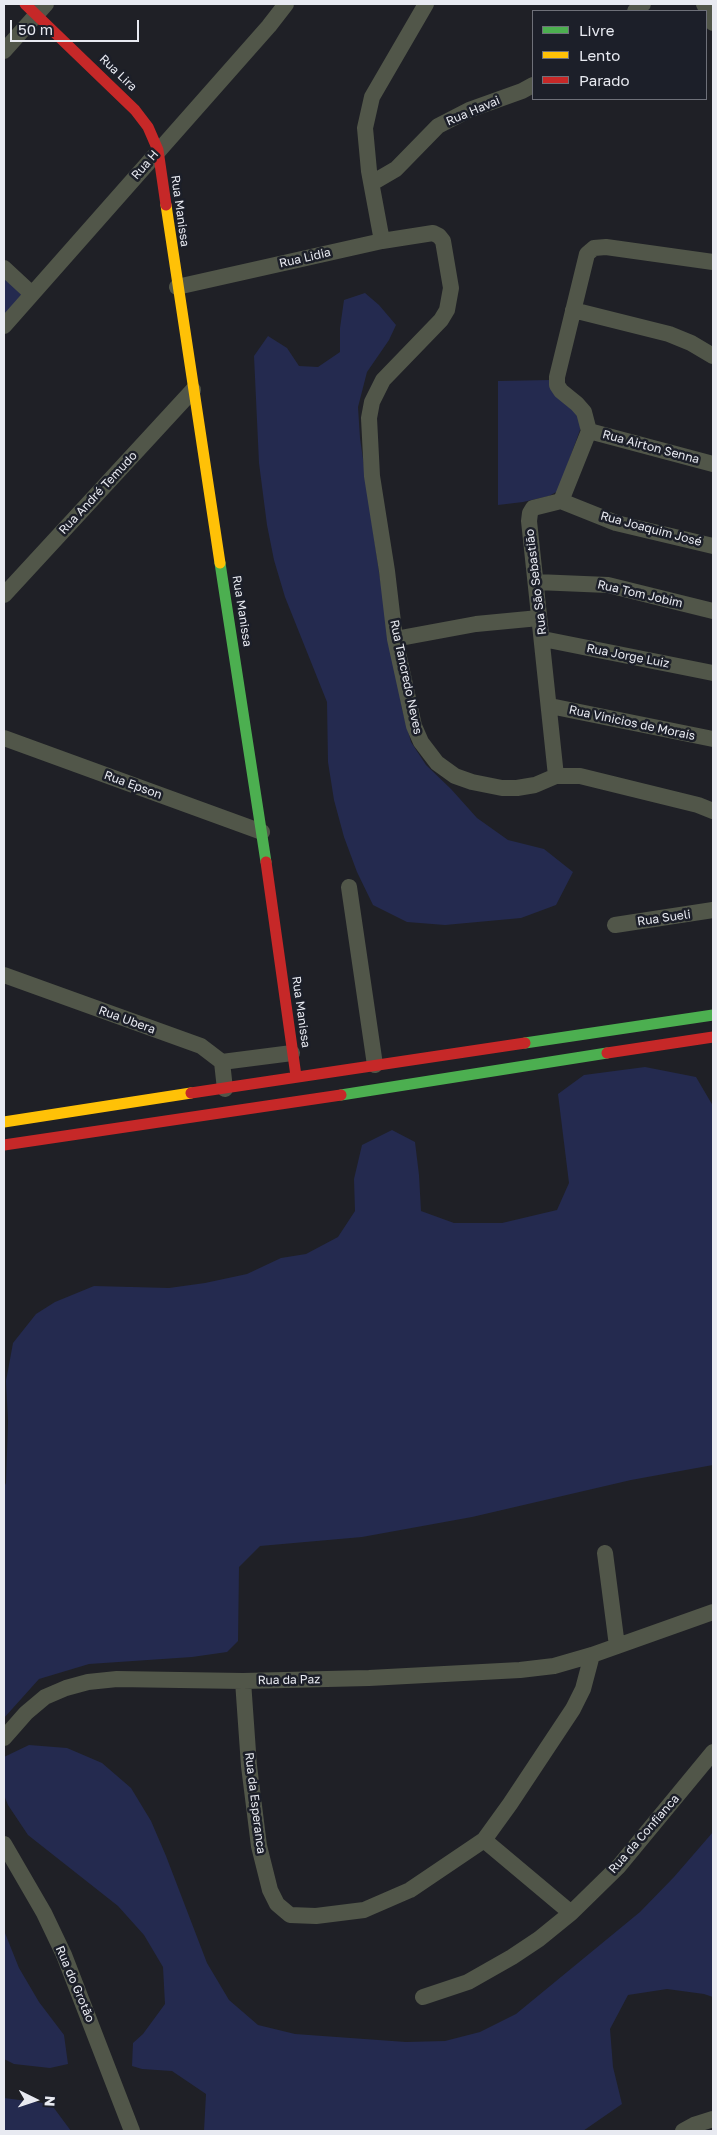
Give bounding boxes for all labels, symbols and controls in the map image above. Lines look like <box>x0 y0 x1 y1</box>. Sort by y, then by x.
scale bar <box>12 10 141 42</box>
legend <box>532 10 707 100</box>
text: 50 m <box>18 20 53 38</box>
text: Livre <box>579 21 614 39</box>
text: Lento <box>579 46 620 64</box>
street label: Rua Lira <box>96 52 140 94</box>
text: Parado <box>579 71 630 89</box>
street label: Rua Havai <box>444 93 502 129</box>
street label: Rua H <box>128 147 162 183</box>
street label: Rua Manissa <box>168 174 192 248</box>
street label: Rua Lidia <box>278 245 332 271</box>
street label: Rua Airton Senna <box>601 427 701 467</box>
street label: Rua André Temudo <box>56 449 140 537</box>
street label: Rua Joaquim José <box>599 509 703 549</box>
street label: Rua Sāo Sebastiāo <box>522 528 550 636</box>
street label: Rua Manissa <box>229 574 255 648</box>
street label: Rua Tom Jobim <box>596 577 684 611</box>
street label: Rua Tancredo Neves <box>387 618 425 736</box>
street label: Rua Jorge Luiz <box>585 641 671 671</box>
street label: Rua Vinicios de Morais <box>567 703 697 743</box>
street label: Rua Epson <box>102 768 164 802</box>
street label: Rua Sueli <box>636 907 692 929</box>
street label: Rua Manissa <box>289 975 313 1049</box>
street label: Rua Ubera <box>97 1003 157 1037</box>
street label: Rua da Paz <box>257 1672 321 1688</box>
street label: Rua da Esperanca <box>242 1751 268 1855</box>
street label: Rua da Confianca <box>606 1792 682 1876</box>
street label: Rua do Grotão <box>52 1944 98 2024</box>
north arrow <box>10 2075 60 2125</box>
text: N <box>42 2095 59 2107</box>

